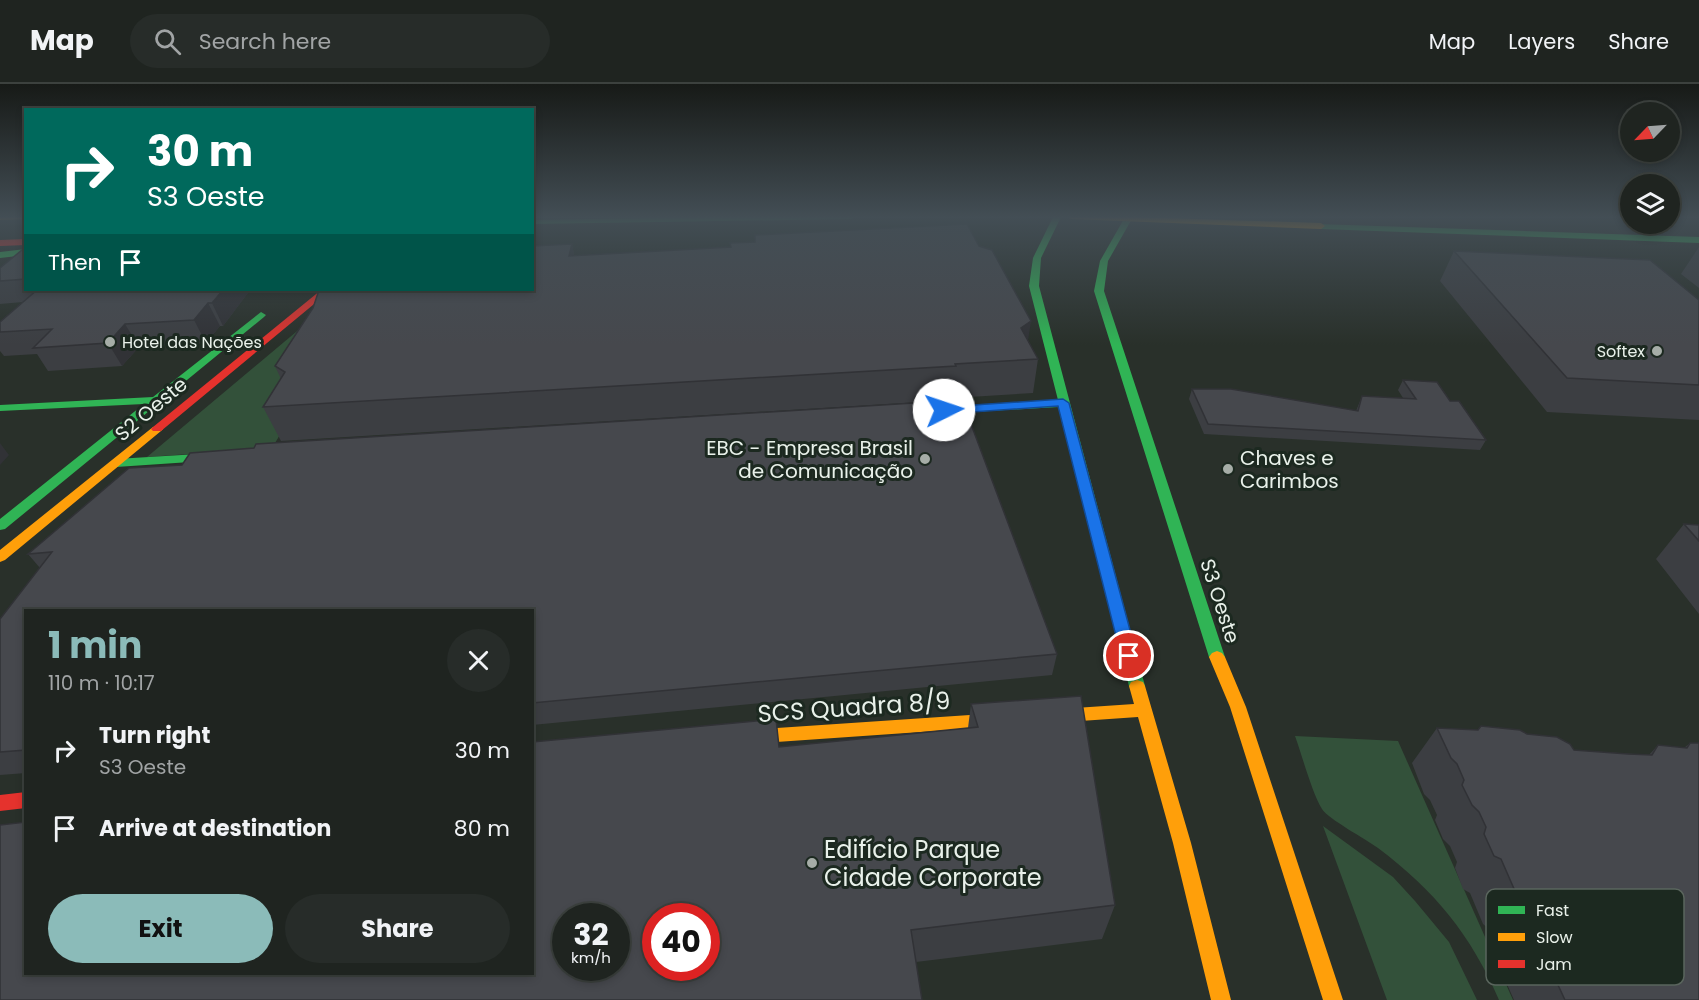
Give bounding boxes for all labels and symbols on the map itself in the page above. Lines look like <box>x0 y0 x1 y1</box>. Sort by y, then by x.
north arrow <box>1620 102 1680 162</box>
place label: Hotel das Nações <box>122 331 262 354</box>
marker: Hotel das Nações <box>103 335 117 349</box>
place label: Softex <box>1597 340 1645 363</box>
marker: Softex <box>1650 344 1664 358</box>
street label: S2 Oeste <box>109 370 193 448</box>
position arrow <box>912 378 976 442</box>
place label: EBC - Empresa Brasil de Comunicação <box>706 434 913 485</box>
place label: Chaves e Carimbos <box>1240 444 1339 495</box>
marker: EBC - Empresa Brasil de Comunicação <box>918 452 932 466</box>
marker: Chaves e Carimbos <box>1221 462 1235 476</box>
street label: S3 Oeste <box>1193 555 1247 647</box>
pin <box>1103 630 1154 681</box>
street label: SCS Quadra 8/9 <box>757 684 951 730</box>
place label: Edifício Parque Cidade Corporate <box>824 833 1042 894</box>
marker: Edifício Parque Cidade Corporate <box>805 856 819 870</box>
legend <box>1486 889 1684 985</box>
text: Fast <box>1536 899 1569 922</box>
speed limit sign: 40 <box>642 903 720 981</box>
text: Slow <box>1536 926 1573 949</box>
text: Jam <box>1536 953 1572 976</box>

